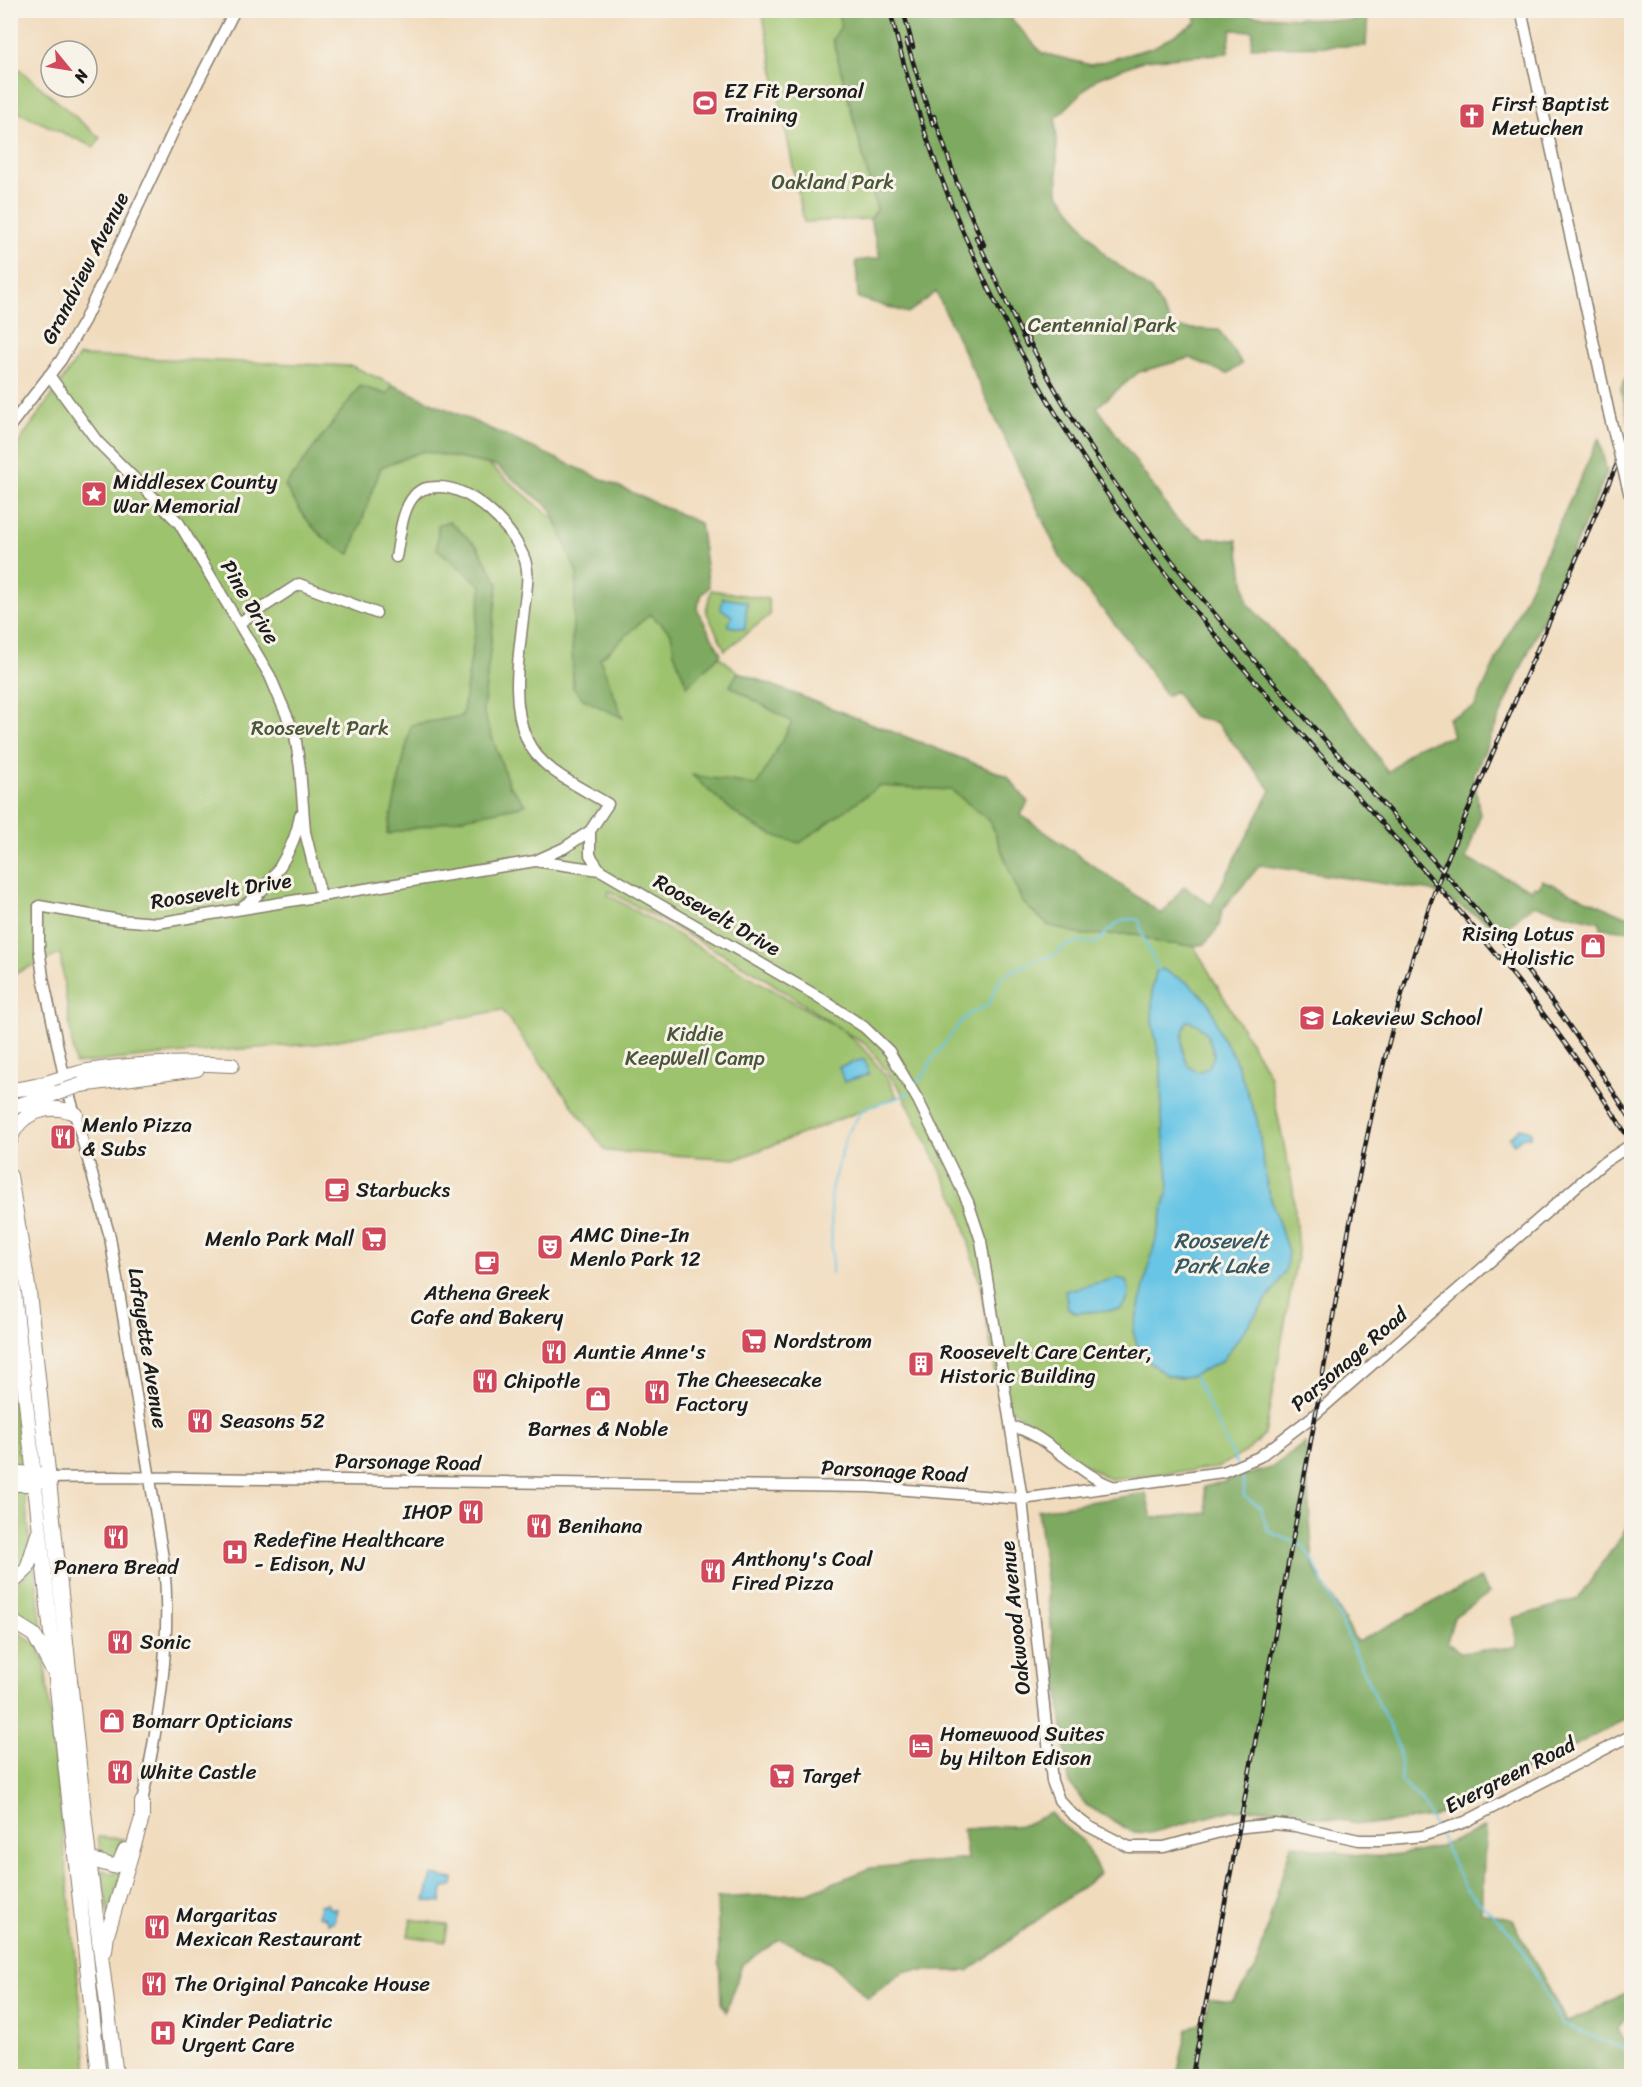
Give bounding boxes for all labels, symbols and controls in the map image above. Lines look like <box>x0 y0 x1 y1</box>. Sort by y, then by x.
north arrow <box>39 39 99 99</box>
text: N <box>66 63 97 89</box>
place label: EZ Fit Personal Training <box>724 72 865 134</box>
place label: First Baptist Metuchen <box>1492 85 1609 147</box>
sports icon: EZ Fit Personal Training <box>690 88 720 118</box>
church icon: First Baptist Metuchen <box>1457 101 1487 131</box>
park label: Oakland Park <box>772 163 894 201</box>
street label: Grandview Avenue <box>30 185 140 351</box>
park label: Centennial Park <box>1028 306 1177 344</box>
place label: Middlesex County War Memorial <box>113 463 277 525</box>
place icon: Middlesex County War Memorial <box>79 479 109 509</box>
street label: Pine Drive <box>210 552 291 652</box>
park label: Roosevelt Park <box>251 709 389 747</box>
street label: Roosevelt Drive <box>148 861 294 921</box>
street label: Roosevelt Drive <box>646 863 788 967</box>
place label: Rising Lotus Holistic <box>1462 915 1575 977</box>
shop icon: Rising Lotus Holistic <box>1578 931 1608 961</box>
place label: Lakeview School <box>1332 999 1483 1037</box>
school or university icon: Lakeview School <box>1297 1003 1327 1033</box>
park label: Kiddie KeepWell Camp <box>625 1015 765 1077</box>
place label: Menlo Pizza & Subs <box>82 1106 192 1168</box>
restaurant icon: Menlo Pizza & Subs <box>48 1122 78 1152</box>
place label: Starbucks <box>356 1171 451 1209</box>
cafe icon: Starbucks <box>322 1175 352 1205</box>
place label: AMC Dine-In Menlo Park 12 <box>569 1216 701 1278</box>
place label: Menlo Park Mall <box>205 1220 355 1258</box>
water label: Roosevelt Park Lake <box>1174 1221 1271 1285</box>
supermarket icon: Menlo Park Mall <box>359 1224 389 1254</box>
theatre icon: AMC Dine-In Menlo Park 12 <box>535 1232 565 1262</box>
cafe icon: Athena Greek Cafe and Bakery <box>472 1248 502 1278</box>
street label: Lafayette Avenue <box>117 1265 180 1431</box>
place label: Athena Greek Cafe and Bakery <box>411 1274 564 1336</box>
street label: Parsonage Road <box>1281 1295 1418 1421</box>
place label: Nordstrom <box>774 1322 872 1360</box>
supermarket icon: Nordstrom <box>739 1326 769 1356</box>
place label: Auntie Anne's <box>573 1333 706 1371</box>
place label: Roosevelt Care Center, Historic Building <box>940 1333 1152 1395</box>
restaurant icon: Auntie Anne's <box>539 1337 569 1367</box>
building icon: Roosevelt Care Center, Historic Building <box>906 1349 936 1379</box>
place label: The Cheesecake Factory <box>676 1361 822 1423</box>
place label: Chipotle <box>504 1362 580 1400</box>
restaurant icon: Chipotle <box>470 1366 500 1396</box>
restaurant icon: The Cheesecake Factory <box>642 1377 672 1407</box>
shop icon: Barnes & Noble <box>583 1384 613 1414</box>
place label: Seasons 52 <box>220 1402 325 1440</box>
restaurant icon: Seasons 52 <box>185 1406 215 1436</box>
place label: Barnes & Noble <box>528 1410 669 1448</box>
street label: Parsonage Road <box>335 1442 483 1482</box>
street label: Parsonage Road <box>820 1448 970 1494</box>
place label: IHOP <box>402 1493 453 1531</box>
restaurant icon: IHOP <box>456 1497 486 1527</box>
place label: Benihana <box>558 1507 643 1545</box>
restaurant icon: Benihana <box>524 1511 554 1541</box>
place label: Redefine Healthcare - Edison, NJ <box>254 1521 445 1583</box>
restaurant icon: Panera Bread <box>101 1522 131 1552</box>
hospital icon: Redefine Healthcare - Edison, NJ <box>220 1537 250 1567</box>
street label: Oakwood Avenue <box>988 1539 1042 1697</box>
place label: Anthony's Coal Fired Pizza <box>731 1540 873 1602</box>
place label: Panera Bread <box>54 1548 180 1586</box>
restaurant icon: Anthony's Coal Fired Pizza <box>698 1556 728 1586</box>
place label: Sonic <box>140 1623 191 1661</box>
restaurant icon: Sonic <box>105 1627 135 1657</box>
place label: Bomarr Opticians <box>132 1702 293 1740</box>
shop icon: Bomarr Opticians <box>97 1706 127 1736</box>
place label: Homewood Suites by Hilton Edison <box>940 1715 1105 1777</box>
street label: Evergreen Road <box>1438 1725 1584 1824</box>
hotel icon: Homewood Suites by Hilton Edison <box>906 1731 936 1761</box>
place label: White Castle <box>140 1753 257 1791</box>
restaurant icon: White Castle <box>105 1757 135 1787</box>
place label: Target <box>802 1757 862 1795</box>
supermarket icon: Target <box>767 1761 797 1791</box>
place label: Margaritas Mexican Restaurant <box>176 1896 362 1958</box>
restaurant icon: Margaritas Mexican Restaurant <box>142 1912 172 1942</box>
place label: The Original Pancake House <box>174 1965 430 2003</box>
restaurant icon: The Original Pancake House <box>139 1969 169 1999</box>
place label: Kinder Pediatric Urgent Care <box>182 2002 333 2064</box>
hospital icon: Kinder Pediatric Urgent Care <box>148 2018 178 2048</box>

